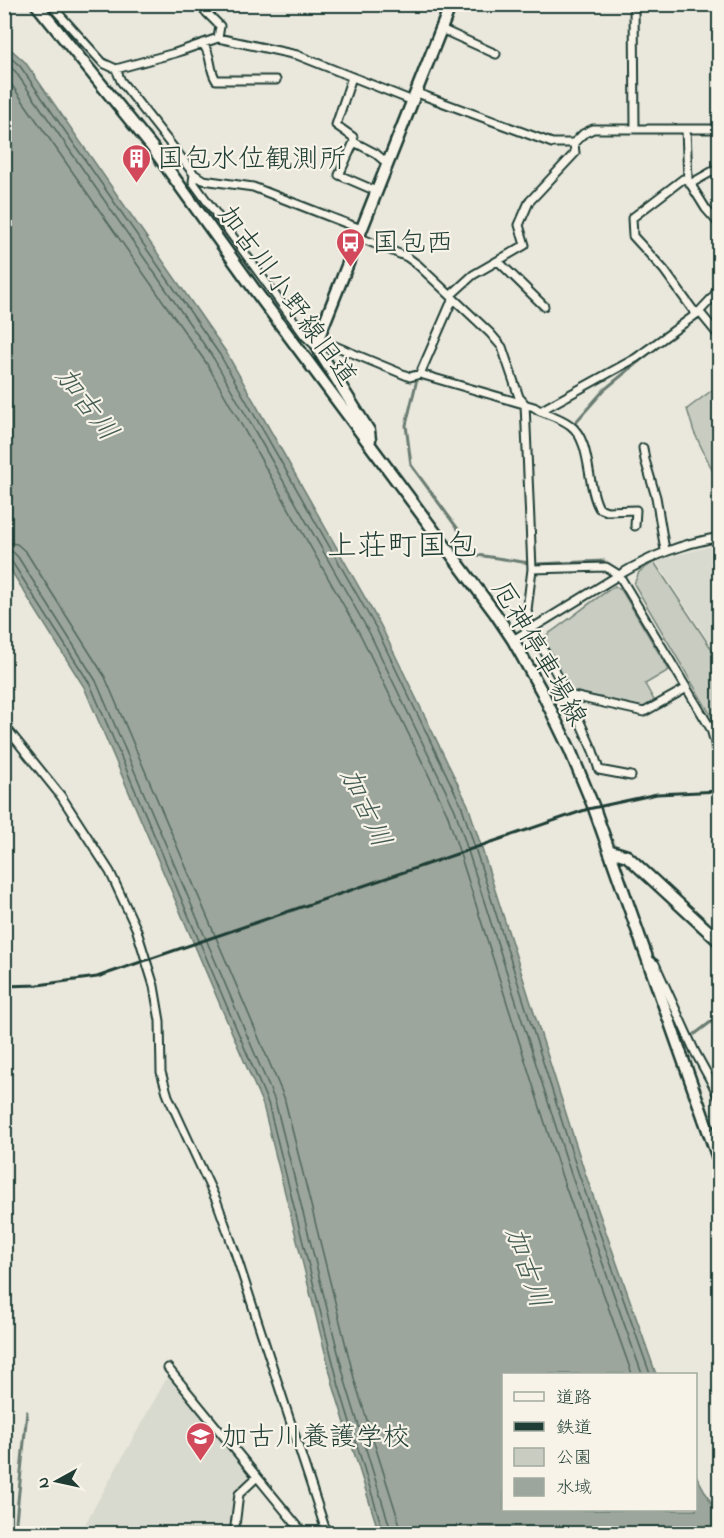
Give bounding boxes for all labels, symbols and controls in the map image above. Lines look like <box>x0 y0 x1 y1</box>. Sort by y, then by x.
place label: 国包水位観測所 <box>157 141 346 180</box>
building icon: 国包水位観測所 <box>120 142 152 184</box>
street label: 加古川小野線旧道 <box>207 198 365 395</box>
place label: 国包西 <box>372 225 453 264</box>
bus stop icon: 国包西 <box>335 226 367 268</box>
water label: 加古川 <box>44 359 127 451</box>
district label: 上荘町国包 <box>327 526 477 570</box>
street label: 厄神停車場線 <box>480 574 595 734</box>
water label: 加古川 <box>327 762 400 855</box>
water label: 加古川 <box>493 1222 559 1315</box>
legend <box>502 1373 697 1511</box>
text: 道路 <box>556 1386 592 1412</box>
text: 鉄道 <box>556 1416 592 1442</box>
place label: 加古川養護学校 <box>221 1419 410 1458</box>
school or university icon: 加古川養護学校 <box>184 1420 216 1462</box>
text: 公園 <box>556 1446 592 1472</box>
north arrow <box>27 1451 87 1511</box>
text: N <box>31 1476 57 1490</box>
text: 水域 <box>556 1476 592 1502</box>

